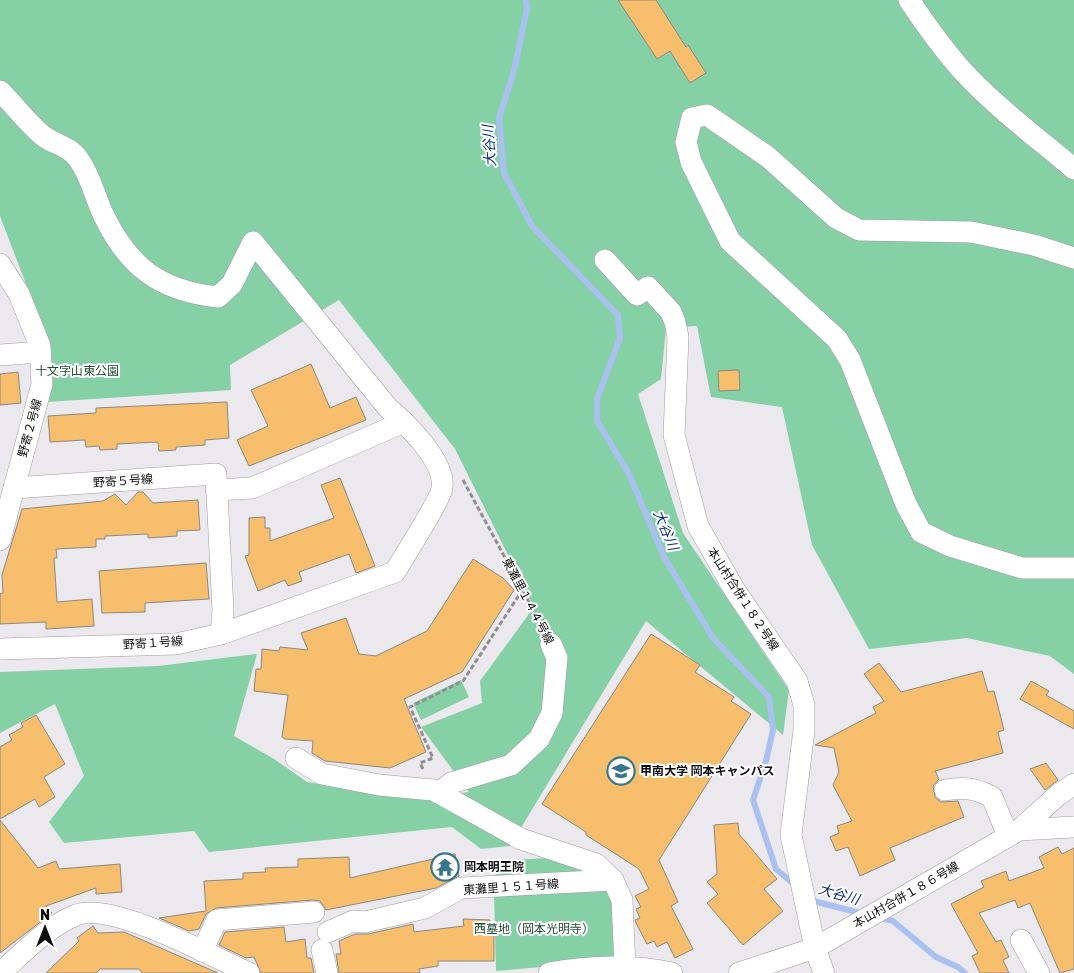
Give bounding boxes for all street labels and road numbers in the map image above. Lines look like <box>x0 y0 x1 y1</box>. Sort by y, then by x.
street label: 野寄２号線 <box>15 397 45 459</box>
street label: 野寄５号線 <box>93 472 153 490</box>
street label: 本山村合併１８２号線 <box>704 545 782 653</box>
street label: 東灘里１４４号線 <box>499 555 557 647</box>
street label: 野寄１号線 <box>123 634 183 652</box>
street label: 本山村合併１８６号線 <box>851 859 961 931</box>
street label: 東灘里１５１号線 <box>463 877 559 897</box>

